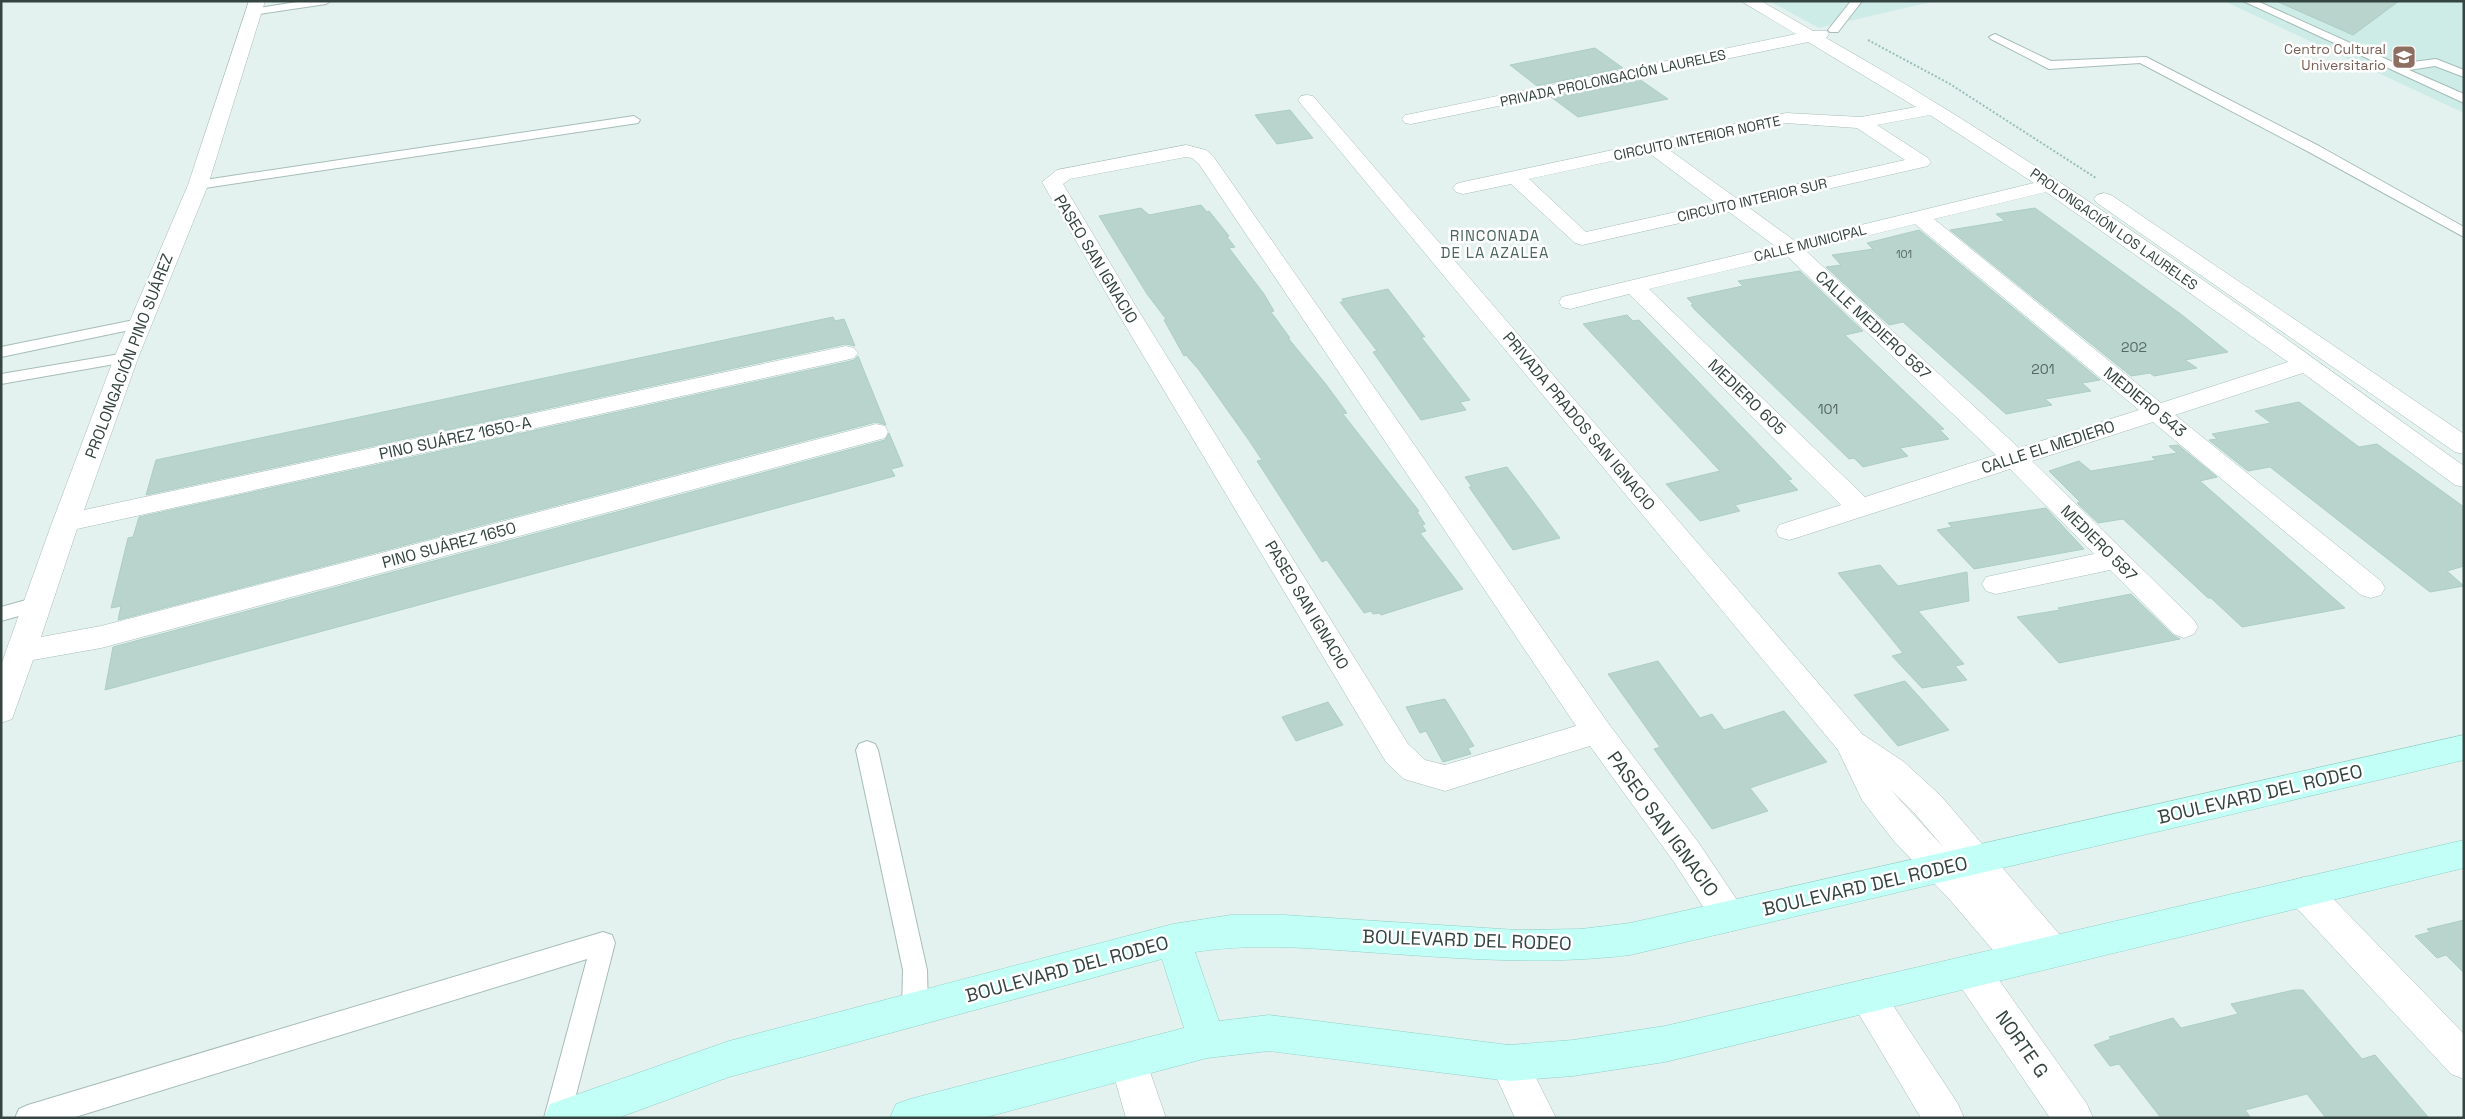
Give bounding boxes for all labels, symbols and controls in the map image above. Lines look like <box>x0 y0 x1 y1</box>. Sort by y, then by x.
place label: Centro Cultural Universitario <box>2284 40 2386 74</box>
school or university icon: Centro Cultural Universitario <box>2391 44 2417 70</box>
street label: PRIVADA PROLONGACIÓN LAURELES <box>1498 45 1728 111</box>
street label: CIRCUITO INTERIOR NORTE <box>1612 111 1782 164</box>
street label: PROLONGACIÓN LOS LAURELES <box>2027 164 2201 294</box>
street label: CIRCUITO INTERIOR SUR <box>1675 174 1829 226</box>
street label: PASEO SAN IGNACIO <box>1049 191 1143 327</box>
street label: CALLE MUNICIPAL <box>1752 220 1868 266</box>
district label: RINCONADA DE LA AZALEA <box>1441 226 1549 262</box>
house number: 101 <box>1896 247 1912 261</box>
street label: PROLONGACIÓN PINO SUÁREZ <box>80 251 178 461</box>
street label: CALLE MEDIERO 587 <box>1811 266 1935 384</box>
street label: PRIVADA PRADOS SAN IGNACIO <box>1498 327 1660 515</box>
house number: 202 <box>2121 338 2147 356</box>
street label: MEDIERO 605 <box>1703 354 1791 440</box>
house number: 201 <box>2031 360 2055 378</box>
street label: MEDIERO 543 <box>2099 362 2191 442</box>
house number: 101 <box>1818 400 1838 418</box>
street label: PINO SUÁREZ 1650-A <box>377 412 533 464</box>
street label: CALLE EL MEDIERO <box>1978 415 2118 479</box>
street label: MEDIERO 587 <box>2056 500 2142 586</box>
street label: PINO SUÁREZ 1650 <box>380 517 518 573</box>
street label: PASEO SAN IGNACIO <box>1260 537 1354 673</box>
street label: PASEO SAN IGNACIO <box>1602 746 1724 902</box>
street label: BOULEVARD DEL RODEO <box>2155 758 2365 830</box>
street label: BOULEVARD DEL RODEO <box>1760 850 1970 922</box>
street label: BOULEVARD DEL RODEO <box>1362 924 1572 956</box>
street label: BOULEVARD DEL RODEO <box>963 930 1171 1008</box>
street label: NORTE G <box>1990 1006 2054 1082</box>

